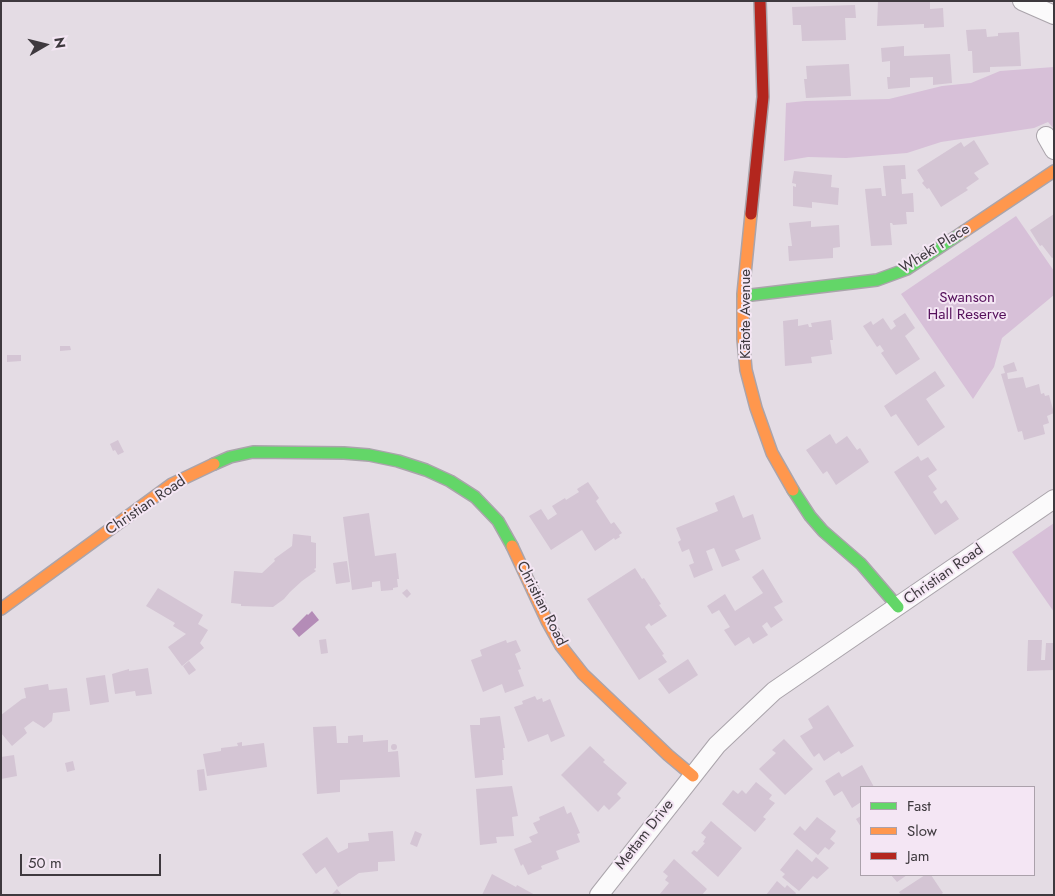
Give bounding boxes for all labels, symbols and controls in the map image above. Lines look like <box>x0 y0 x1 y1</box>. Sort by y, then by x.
north arrow <box>20 20 70 70</box>
text: N <box>49 36 71 50</box>
street label: Whekī Place <box>897 220 973 278</box>
street label: Kātote Avenue <box>737 269 755 359</box>
park label: Swanson Hall Reserve <box>928 289 1006 324</box>
street label: Christian Road <box>103 473 189 539</box>
street label: Christian Road <box>901 541 987 609</box>
street label: Christian Road <box>512 559 570 649</box>
legend <box>860 786 1035 876</box>
text: Fast <box>907 795 931 817</box>
street label: Mettam Drive <box>612 796 678 874</box>
text: Slow <box>907 820 937 842</box>
scale bar <box>22 844 164 876</box>
text: Jam <box>907 845 930 867</box>
text: 50 m <box>28 852 62 874</box>

